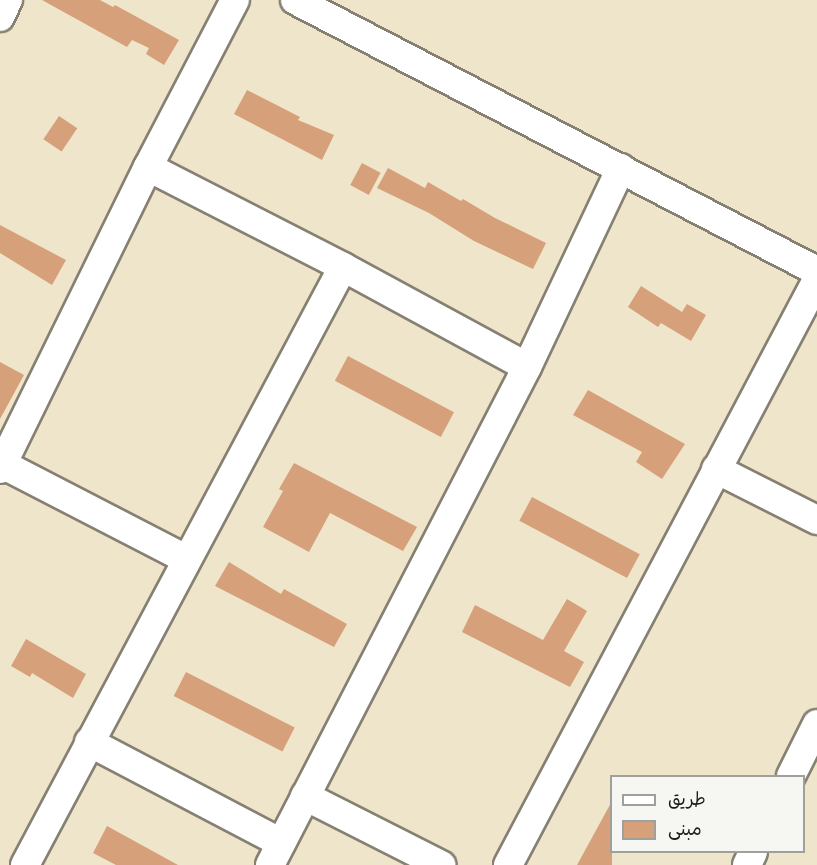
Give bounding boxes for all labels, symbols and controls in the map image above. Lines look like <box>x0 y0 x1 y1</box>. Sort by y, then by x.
legend <box>610 775 805 853</box>
text: طريق <box>668 787 706 810</box>
text: مبنى <box>668 817 702 840</box>

